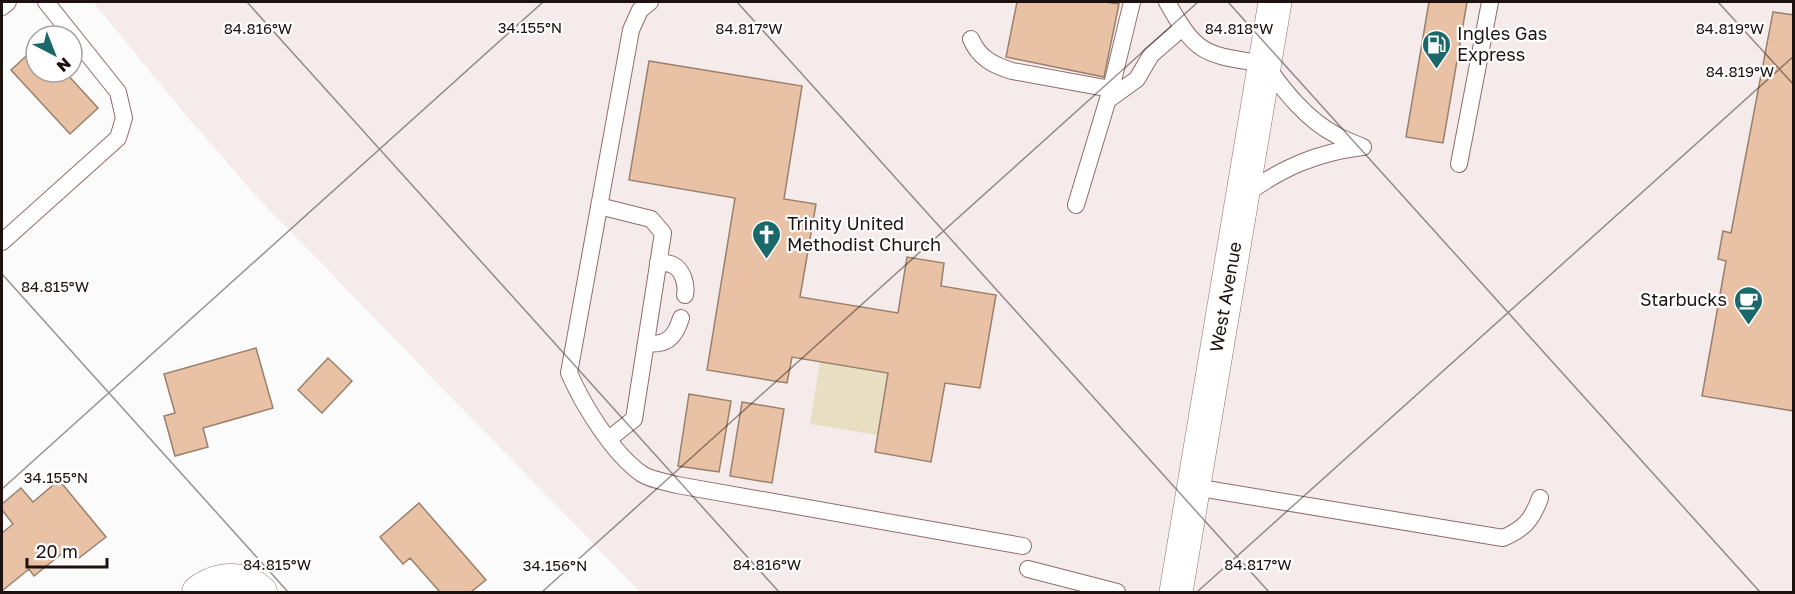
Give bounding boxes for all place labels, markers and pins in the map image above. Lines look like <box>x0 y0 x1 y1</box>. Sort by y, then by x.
place label: Ingles Gas Express <box>1457 22 1547 65</box>
fuel station icon: Ingles Gas Express <box>1420 28 1452 70</box>
place label: Trinity United Methodist Church <box>787 212 941 255</box>
church icon: Trinity United Methodist Church <box>750 218 782 260</box>
cafe icon: Starbucks <box>1732 284 1764 326</box>
place label: Starbucks <box>1640 288 1727 310</box>

